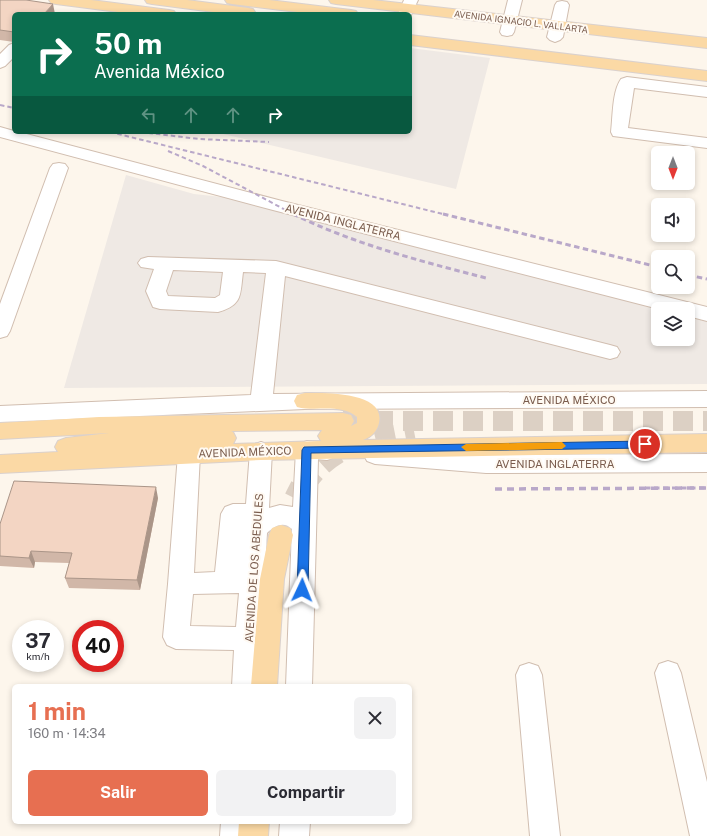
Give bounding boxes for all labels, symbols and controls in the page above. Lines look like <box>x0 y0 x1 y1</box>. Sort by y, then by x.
street label: AVENIDA IGNACIO L. VALLARTA <box>453 8 589 35</box>
text: 50 m <box>94 27 162 60</box>
icon: right <box>28 28 80 80</box>
text: Avenida México <box>94 61 225 82</box>
icon: left <box>138 104 160 126</box>
icon: ahead <box>180 104 202 126</box>
icon: ahead <box>222 104 244 126</box>
icon: right <box>264 104 286 126</box>
north arrow <box>651 146 695 190</box>
map controls <box>651 146 695 346</box>
button: sound <box>651 198 695 242</box>
street label: AVENIDA INGLATERRA <box>284 202 402 242</box>
button: search <box>651 250 695 294</box>
button: layers <box>651 302 695 346</box>
street label: AVENIDA MÉXICO <box>522 393 616 406</box>
pin <box>628 427 662 461</box>
icon: arrive <box>634 433 656 455</box>
street label: AVENIDA MÉXICO <box>198 443 292 460</box>
street label: AVENIDA INGLATERRA <box>495 458 615 470</box>
street label: AVENIDA DE LOS ABEDULES <box>243 493 265 643</box>
position arrow <box>281 569 323 611</box>
speed limit sign: 40 <box>72 620 124 672</box>
text: 37 <box>25 629 51 653</box>
text: km/h <box>26 650 50 662</box>
text: 1 min <box>28 697 86 725</box>
button: close <box>354 697 396 739</box>
text: 160 m · 14:34 <box>28 726 106 741</box>
button: Salir <box>28 770 208 816</box>
button: Compartir <box>216 770 396 816</box>

